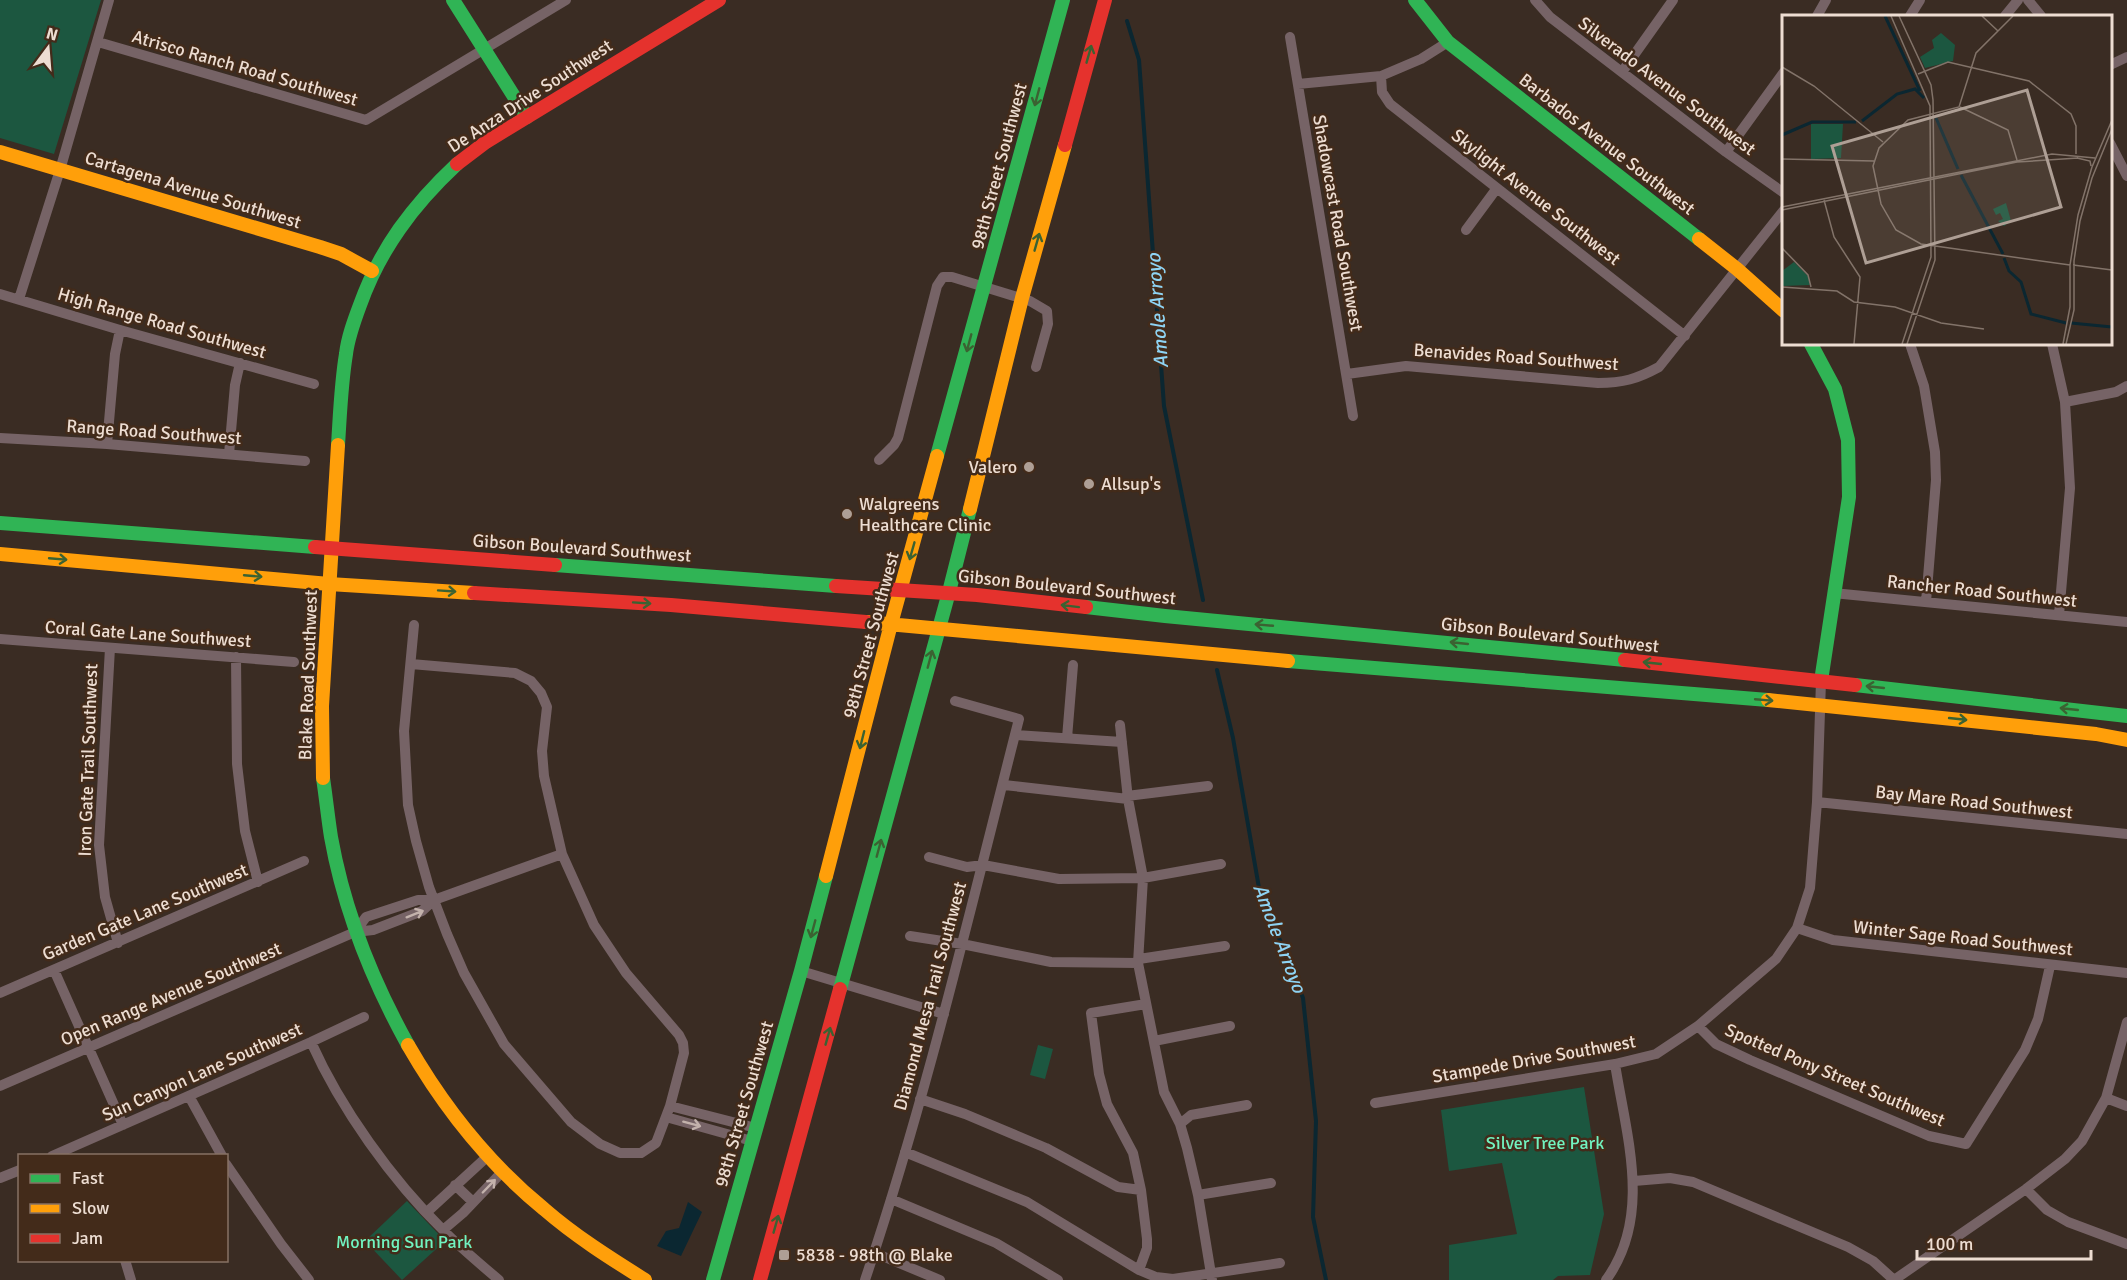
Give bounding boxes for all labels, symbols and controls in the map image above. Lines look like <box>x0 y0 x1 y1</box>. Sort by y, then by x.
street label: Silverado Avenue Southwest <box>1574 12 1760 160</box>
inset map <box>1782 15 2112 345</box>
north arrow <box>18 18 78 78</box>
text: N <box>44 23 60 46</box>
street label: Atrisco Ranch Road Southwest <box>130 25 360 111</box>
street label: De Anza Drive Southwest <box>444 35 616 157</box>
one-way arrow <box>1084 45 1096 64</box>
street label: Barbados Avenue Southwest <box>1515 68 1699 220</box>
street label: 98th Street Southwest <box>966 80 1032 252</box>
one-way arrow <box>1031 87 1042 106</box>
street label: Shadowcast Road Southwest <box>1308 113 1368 333</box>
street label: Skylight Avenue Southwest <box>1447 124 1625 270</box>
street label: Cartagena Avenue Southwest <box>82 147 304 233</box>
one-way arrow <box>1032 233 1043 252</box>
water label: Amole Arroyo <box>1141 251 1174 369</box>
street label: High Range Road Southwest <box>55 283 269 363</box>
one-way arrow <box>963 333 975 352</box>
street label: Benavides Road Southwest <box>1413 339 1619 375</box>
street label: Range Road Southwest <box>66 415 242 449</box>
place label: Valero <box>968 456 1017 478</box>
marker: Valero <box>1022 460 1036 474</box>
place label: Allsup's <box>1101 473 1161 495</box>
marker: Allsup's <box>1082 477 1096 491</box>
place label: Walgreens Healthcare Clinic <box>859 493 991 536</box>
marker: Walgreens Healthcare Clinic <box>840 507 854 521</box>
street label: Gibson Boulevard Southwest <box>472 529 692 567</box>
one-way arrow <box>906 542 917 561</box>
street label: 98th Street Southwest <box>838 549 904 721</box>
one-way arrow <box>48 554 68 565</box>
street label: Gibson Boulevard Southwest <box>957 565 1177 609</box>
street label: Rancher Road Southwest <box>1886 570 2078 612</box>
one-way arrow <box>242 571 262 582</box>
one-way arrow <box>436 586 456 597</box>
street label: Blake Road Southwest <box>294 589 322 761</box>
one-way arrow <box>631 598 651 609</box>
one-way arrow <box>1061 600 1081 611</box>
street label: Gibson Boulevard Southwest <box>1440 613 1660 657</box>
street label: Coral Gate Lane Southwest <box>44 616 252 652</box>
one-way arrow <box>1255 619 1275 630</box>
one-way arrow <box>1449 637 1469 648</box>
one-way arrow <box>925 650 937 669</box>
one-way arrow <box>1643 657 1663 668</box>
street label: Iron Gate Trail Southwest <box>74 663 102 857</box>
one-way arrow <box>1866 682 1885 693</box>
one-way arrow <box>1753 694 1773 705</box>
one-way arrow <box>2059 703 2079 714</box>
one-way arrow <box>1947 714 1967 725</box>
one-way arrow <box>855 730 867 749</box>
street label: Bay Mare Road Southwest <box>1874 781 2074 823</box>
one-way arrow <box>874 838 886 857</box>
street label: Garden Gate Lane Southwest <box>39 859 251 965</box>
street label: Diamond Mesa Trail Southwest <box>889 879 971 1113</box>
water label: Amole Arroyo <box>1247 880 1312 998</box>
one-way arrow <box>405 908 424 919</box>
street label: Winter Sage Road Southwest <box>1852 916 2074 960</box>
one-way arrow <box>806 919 818 938</box>
street label: Open Range Avenue Southwest <box>57 937 285 1051</box>
street label: Sun Canyon Lane Southwest <box>99 1018 305 1126</box>
street label: 98th Street Southwest <box>710 1019 778 1189</box>
street label: Spotted Pony Street Southwest <box>1722 1019 1948 1131</box>
one-way arrow <box>823 1027 834 1046</box>
street label: Stampede Drive Southwest <box>1431 1030 1637 1088</box>
one-way arrow <box>682 1119 701 1130</box>
park label: Silver Tree Park <box>1486 1132 1604 1154</box>
legend <box>18 1154 228 1262</box>
text: Fast <box>72 1167 104 1189</box>
one-way arrow <box>481 1179 496 1194</box>
text: Slow <box>72 1197 109 1219</box>
one-way arrow <box>771 1215 782 1234</box>
scale bar <box>1917 1223 2091 1261</box>
text: Jam <box>72 1227 103 1249</box>
park label: Morning Sun Park <box>336 1231 472 1253</box>
text: 100 m <box>1926 1233 1973 1255</box>
place label: 5838 - 98th @ Blake <box>796 1244 953 1266</box>
marker: 5838 - 98th @ Blake <box>777 1248 791 1262</box>

